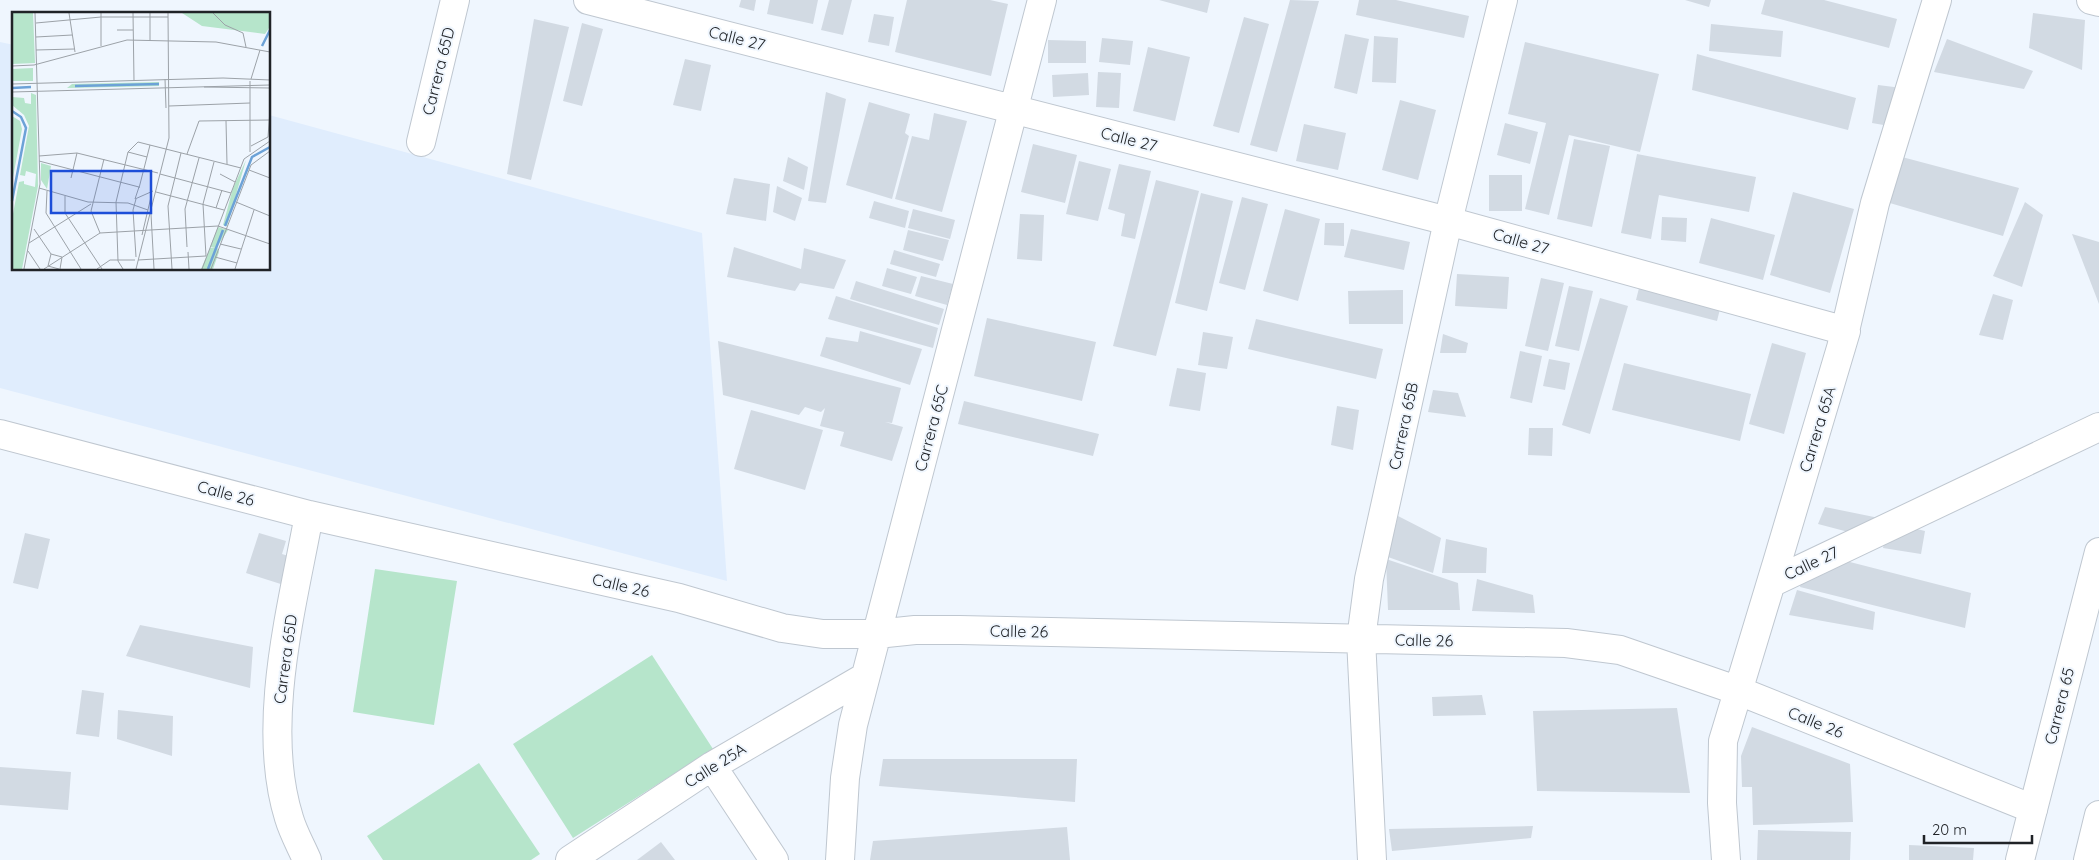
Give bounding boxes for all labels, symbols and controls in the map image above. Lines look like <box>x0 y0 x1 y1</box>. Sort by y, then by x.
inset map <box>12 12 270 270</box>
street label: Calle 27 <box>707 21 767 55</box>
street label: Carrera 65D <box>417 25 459 117</box>
street label: Calle 27 <box>1099 122 1159 156</box>
street label: Calle 27 <box>1491 223 1551 259</box>
street label: Carrera 65B <box>1384 380 1422 472</box>
street label: Carrera 65C <box>910 382 952 474</box>
street label: Carrera 65A <box>1794 384 1840 474</box>
street label: Calle 26 <box>195 476 257 510</box>
street label: Calle 27 <box>1781 542 1841 584</box>
street label: Calle 26 <box>590 569 652 601</box>
street label: Carrera 65D <box>269 613 301 705</box>
street label: Calle 26 <box>990 620 1049 642</box>
street label: Calle 26 <box>1395 629 1454 651</box>
street label: Carrera 65 <box>2040 665 2078 747</box>
street label: Calle 26 <box>1785 702 1847 742</box>
street label: Calle 25A <box>681 738 749 792</box>
scale bar <box>1924 812 2032 844</box>
text: 20 m <box>1932 820 1967 839</box>

